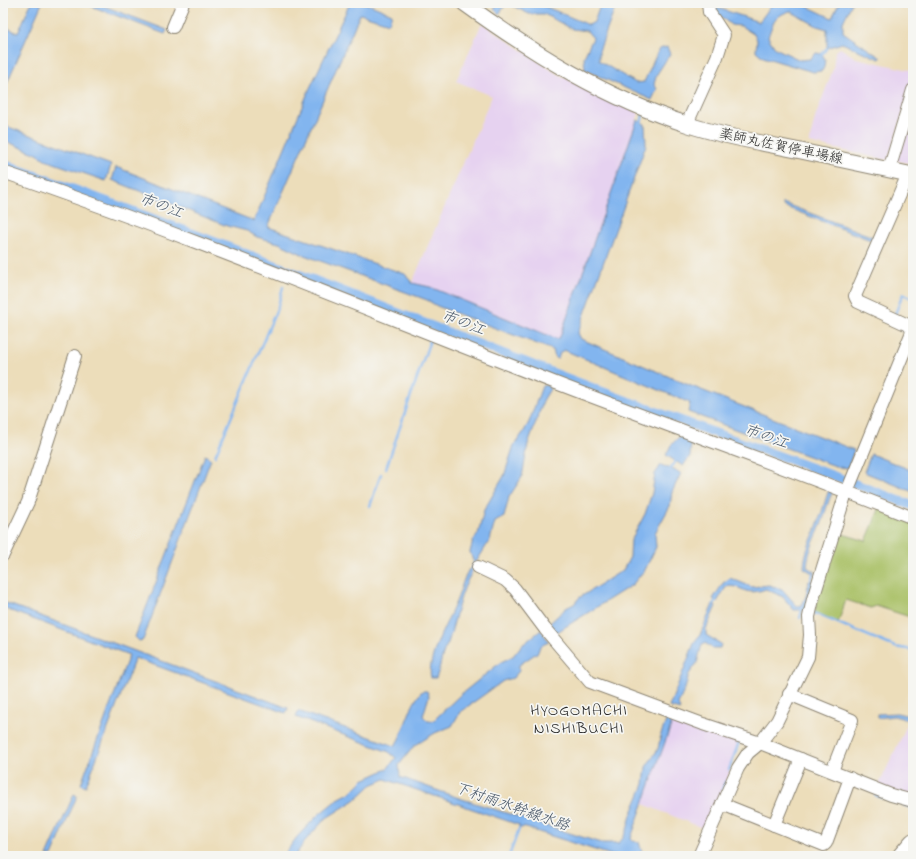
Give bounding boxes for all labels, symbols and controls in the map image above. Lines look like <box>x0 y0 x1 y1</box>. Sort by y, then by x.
street label: 薬師丸佐賀停車場線 <box>717 124 845 170</box>
water label: 市の江 <box>136 188 187 225</box>
water label: 市の江 <box>438 305 489 342</box>
water label: 市の江 <box>741 419 792 455</box>
district label: HYOGOMACHI NISHIBUCHI <box>530 699 628 741</box>
water label: 下村雨水幹線水路 <box>452 777 573 837</box>

